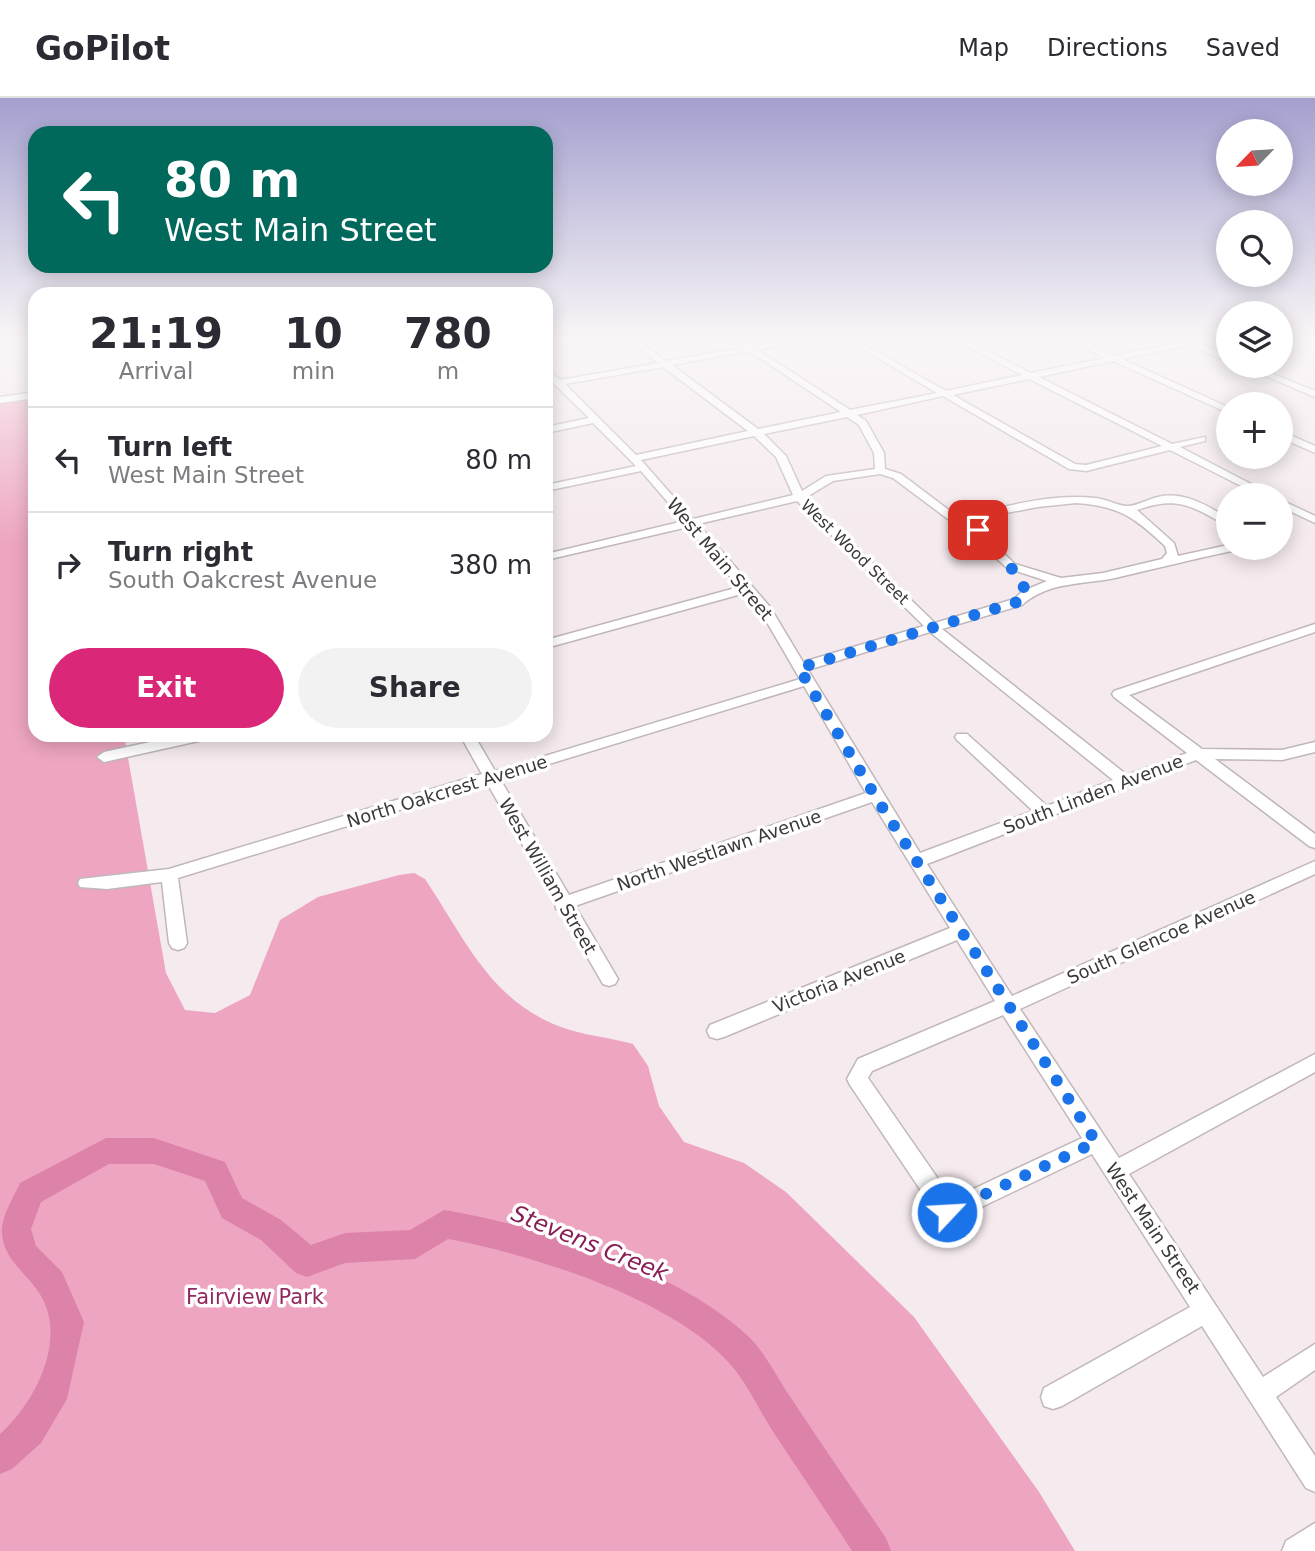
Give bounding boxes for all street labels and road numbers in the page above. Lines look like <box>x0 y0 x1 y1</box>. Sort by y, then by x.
street label: West Main Street <box>663 494 777 624</box>
street label: West Wood Street <box>797 496 913 608</box>
street label: North Oakcrest Avenue <box>344 750 550 832</box>
street label: South Linden Avenue <box>1000 750 1186 838</box>
street label: West William Street <box>495 794 601 958</box>
street label: North Westlawn Avenue <box>614 805 824 895</box>
street label: South Glencoe Avenue <box>1064 886 1258 988</box>
street label: Victoria Avenue <box>770 945 908 1017</box>
street label: West Main Street <box>1101 1159 1205 1297</box>

